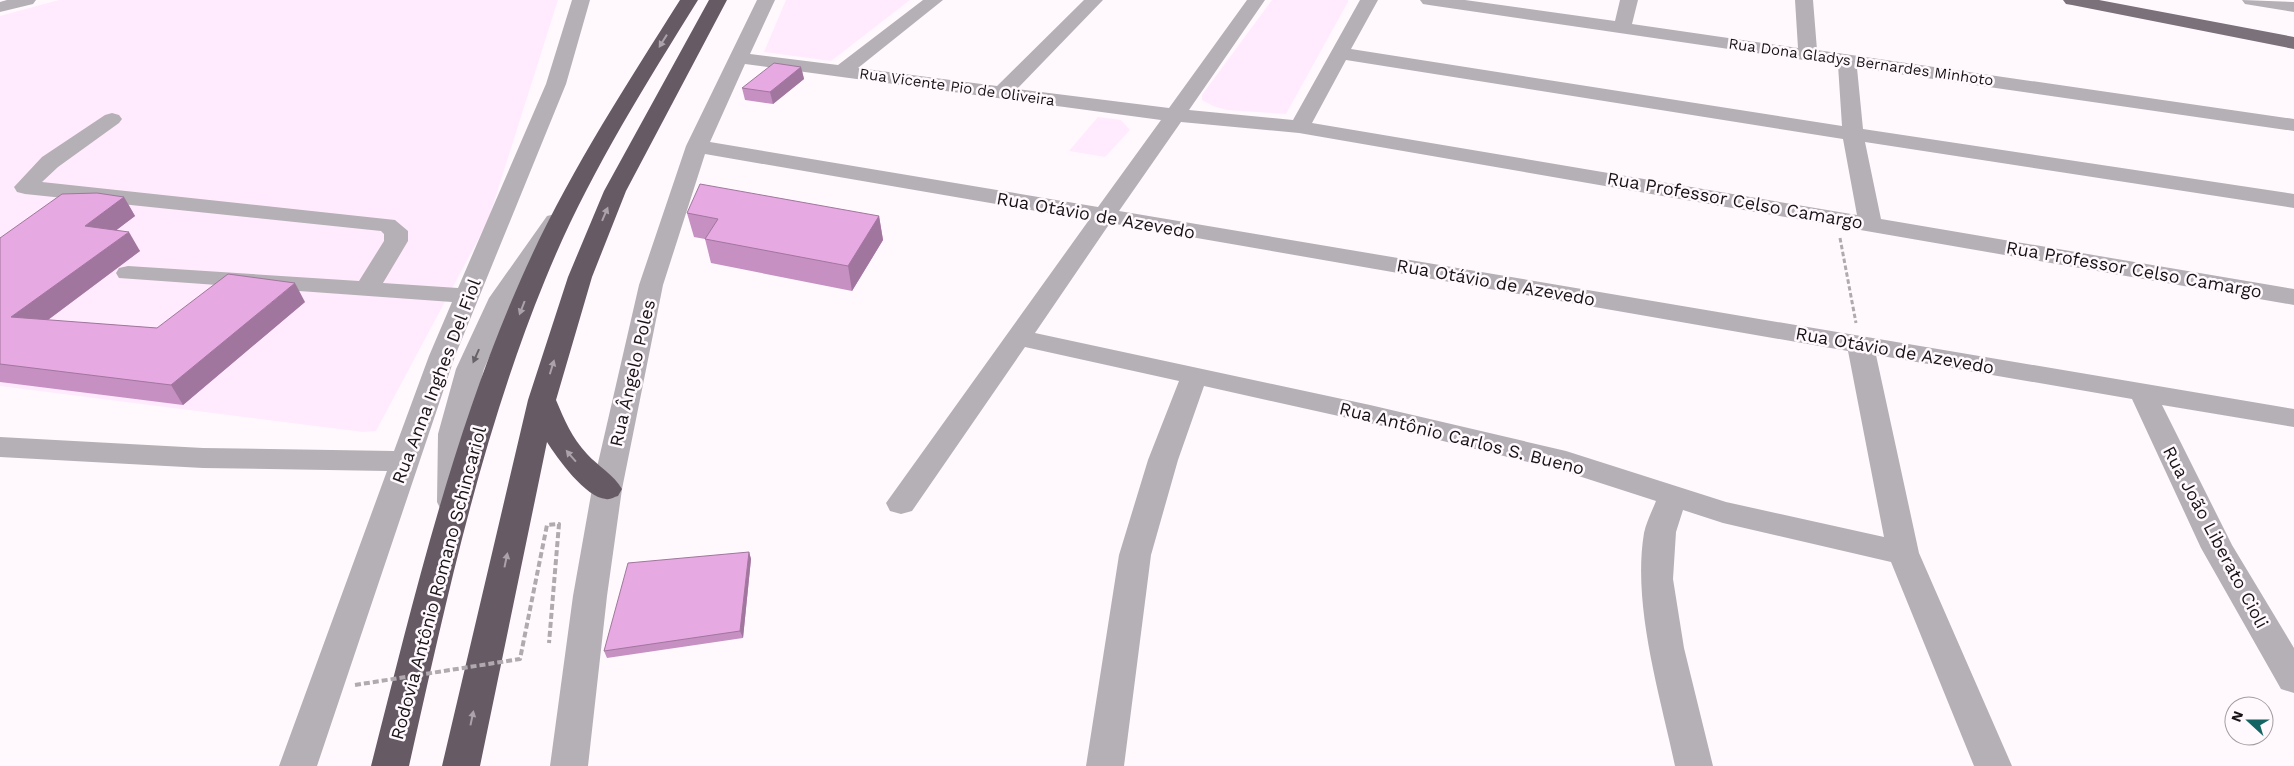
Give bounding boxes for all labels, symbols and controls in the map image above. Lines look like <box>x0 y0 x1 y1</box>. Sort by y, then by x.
street label: Rua Dona Gladys Bernardes Minhoto <box>1727 34 1995 90</box>
one-way arrow <box>659 35 668 48</box>
street label: Rua Vicente Pio de Oliveira <box>858 64 1056 110</box>
street label: Rua Professor Celso Camargo <box>1605 167 1865 233</box>
street label: Rua Otávio de Azevedo <box>995 187 1197 243</box>
one-way arrow <box>601 206 609 221</box>
street label: Rua Professor Celso Camargo <box>2004 236 2264 302</box>
street label: Rua Otávio de Azevedo <box>1395 254 1597 310</box>
street label: Rua Anna Inghes Del Fiol <box>387 275 485 486</box>
street label: Rua Ângelo Poles <box>605 297 659 449</box>
one-way arrow <box>517 301 525 315</box>
street label: Rua Otávio de Azevedo <box>1794 322 1996 378</box>
one-way arrow <box>471 349 479 363</box>
one-way arrow <box>548 360 556 375</box>
street label: Rua Antônio Carlos S. Bueno <box>1337 397 1587 479</box>
street label: Rodovia Antônio Romano Schincariol <box>386 424 490 742</box>
street label: Rua João Liberato Cioli <box>2159 442 2273 632</box>
one-way arrow <box>565 450 576 463</box>
one-way arrow <box>502 552 510 567</box>
north arrow <box>2224 696 2274 746</box>
text: N <box>2228 709 2246 724</box>
one-way arrow <box>468 711 476 726</box>

